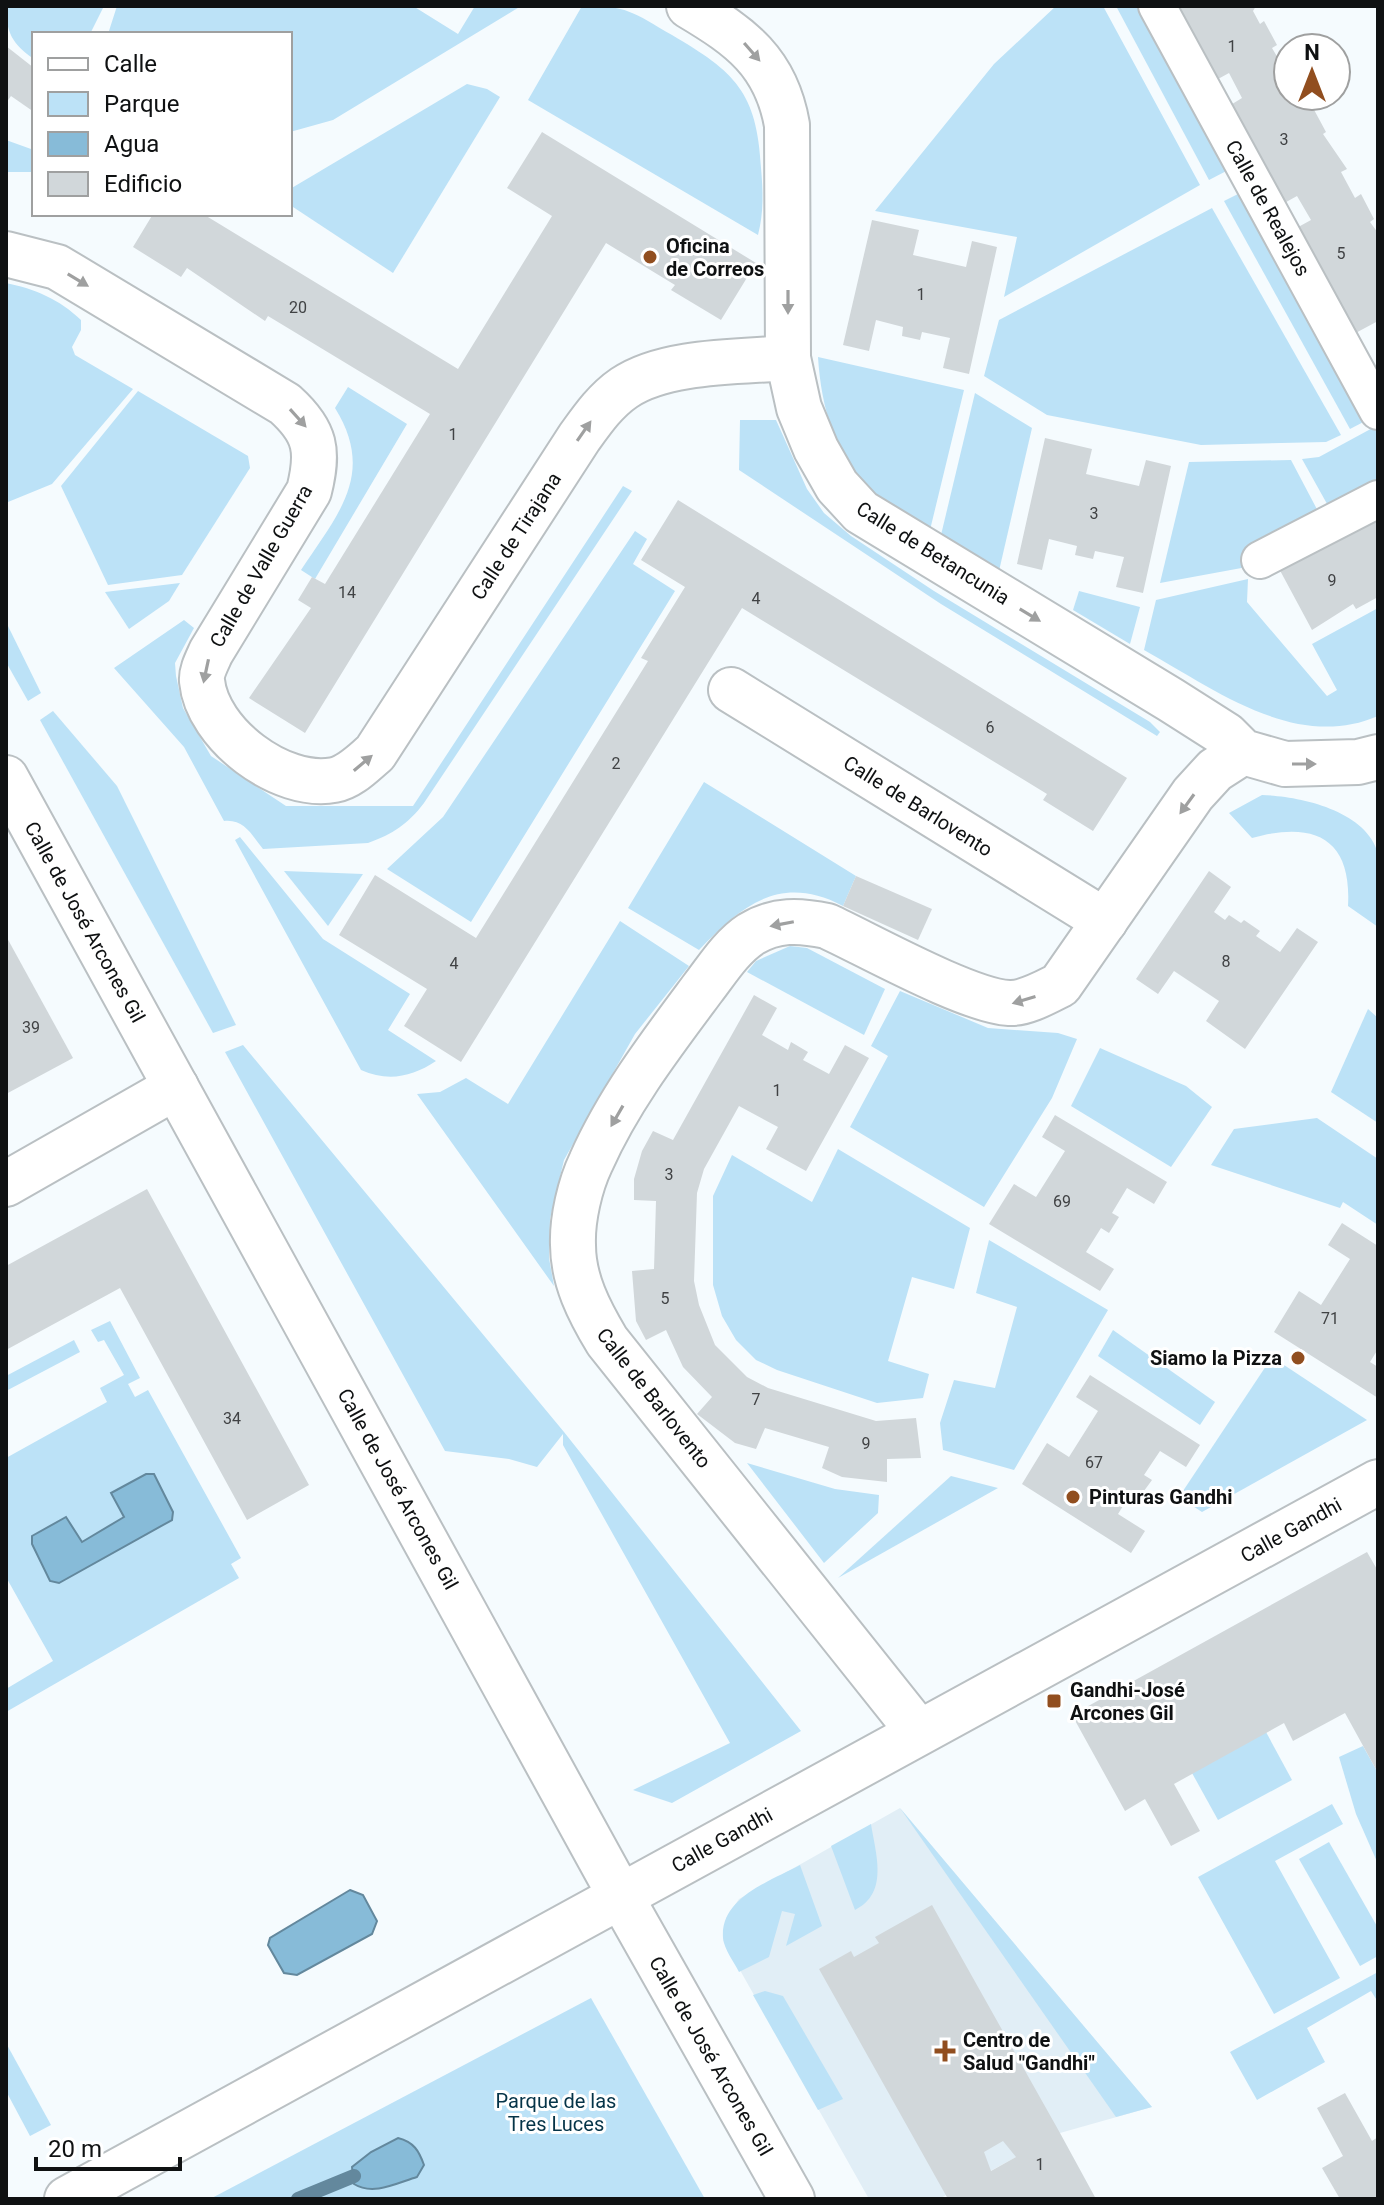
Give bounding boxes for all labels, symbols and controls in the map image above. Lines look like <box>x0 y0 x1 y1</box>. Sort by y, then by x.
legend <box>32 32 292 216</box>
north arrow <box>1272 32 1352 112</box>
house number: 1 <box>1228 37 1237 56</box>
text: N <box>1304 40 1320 65</box>
one-way arrow <box>743 41 760 61</box>
text: Calle <box>104 50 157 78</box>
text: Parque <box>104 90 180 118</box>
text: Agua <box>104 130 159 158</box>
house number: 3 <box>1280 130 1289 149</box>
street label: Calle de Realejos <box>1221 136 1315 280</box>
text: Edificio <box>104 170 182 198</box>
place label: Oficina de Correos <box>666 234 764 281</box>
house number: 5 <box>1337 244 1346 263</box>
marker: Oficina de Correos <box>641 248 659 266</box>
one-way arrow <box>67 273 89 287</box>
house number: 1 <box>917 285 926 304</box>
one-way arrow <box>782 290 794 315</box>
house number: 20 <box>289 298 307 317</box>
one-way arrow <box>289 407 306 427</box>
one-way arrow <box>576 420 591 441</box>
house number: 1 <box>449 425 458 444</box>
street label: Calle de Tirajana <box>466 468 566 604</box>
street label: Calle de Valle Guerra <box>205 480 317 652</box>
street label: Calle de Betancunia <box>852 496 1014 610</box>
house number: 3 <box>1090 504 1099 523</box>
house number: 9 <box>1328 571 1337 590</box>
house number: 14 <box>338 583 356 602</box>
house number: 4 <box>752 589 761 608</box>
one-way arrow <box>1019 608 1041 622</box>
one-way arrow <box>199 659 212 684</box>
house number: 6 <box>986 718 995 737</box>
street label: Calle de Barlovento <box>839 750 997 862</box>
house number: 2 <box>612 754 621 773</box>
one-way arrow <box>353 755 373 772</box>
one-way arrow <box>1292 758 1317 770</box>
one-way arrow <box>1179 794 1195 815</box>
street label: Calle de José Arcones Gil <box>20 817 150 1027</box>
one-way arrow <box>769 918 794 931</box>
house number: 8 <box>1222 952 1231 971</box>
house number: 4 <box>450 954 459 973</box>
one-way arrow <box>1011 994 1035 1007</box>
house number: 39 <box>22 1018 40 1037</box>
house number: 1 <box>773 1081 782 1100</box>
one-way arrow <box>610 1105 624 1127</box>
house number: 3 <box>665 1165 674 1184</box>
house number: 69 <box>1053 1192 1071 1211</box>
house number: 5 <box>661 1289 670 1308</box>
house number: 71 <box>1321 1309 1339 1328</box>
street label: Calle de Barlovento <box>592 1323 716 1473</box>
place label: Siamo la Pizza <box>1150 1346 1282 1370</box>
marker: Siamo la Pizza <box>1289 1349 1307 1367</box>
street label: Calle de José Arcones Gil <box>333 1384 463 1594</box>
house number: 7 <box>752 1390 761 1409</box>
house number: 34 <box>223 1409 241 1428</box>
house number: 9 <box>862 1434 871 1453</box>
house number: 67 <box>1085 1453 1103 1472</box>
place label: Pinturas Gandhi <box>1089 1485 1233 1509</box>
marker: Pinturas Gandhi <box>1064 1488 1082 1506</box>
street label: Calle Gandhi <box>1236 1492 1346 1568</box>
place label: Gandhi-José Arcones Gil <box>1070 1678 1185 1725</box>
marker: Gandhi-José Arcones Gil <box>1045 1692 1063 1710</box>
street label: Calle Gandhi <box>667 1802 777 1878</box>
street label: Calle de José Arcones Gil <box>644 1952 778 2160</box>
place label: Centro de Salud "Gandhi" <box>963 2028 1095 2075</box>
marker: Centro de Salud "Gandhi" <box>934 2040 956 2062</box>
park label: Parque de las Tres Luces <box>496 2089 616 2136</box>
scale bar <box>36 2121 180 2171</box>
text: 20 m <box>48 2135 102 2163</box>
house number: 1 <box>1036 2155 1045 2174</box>

